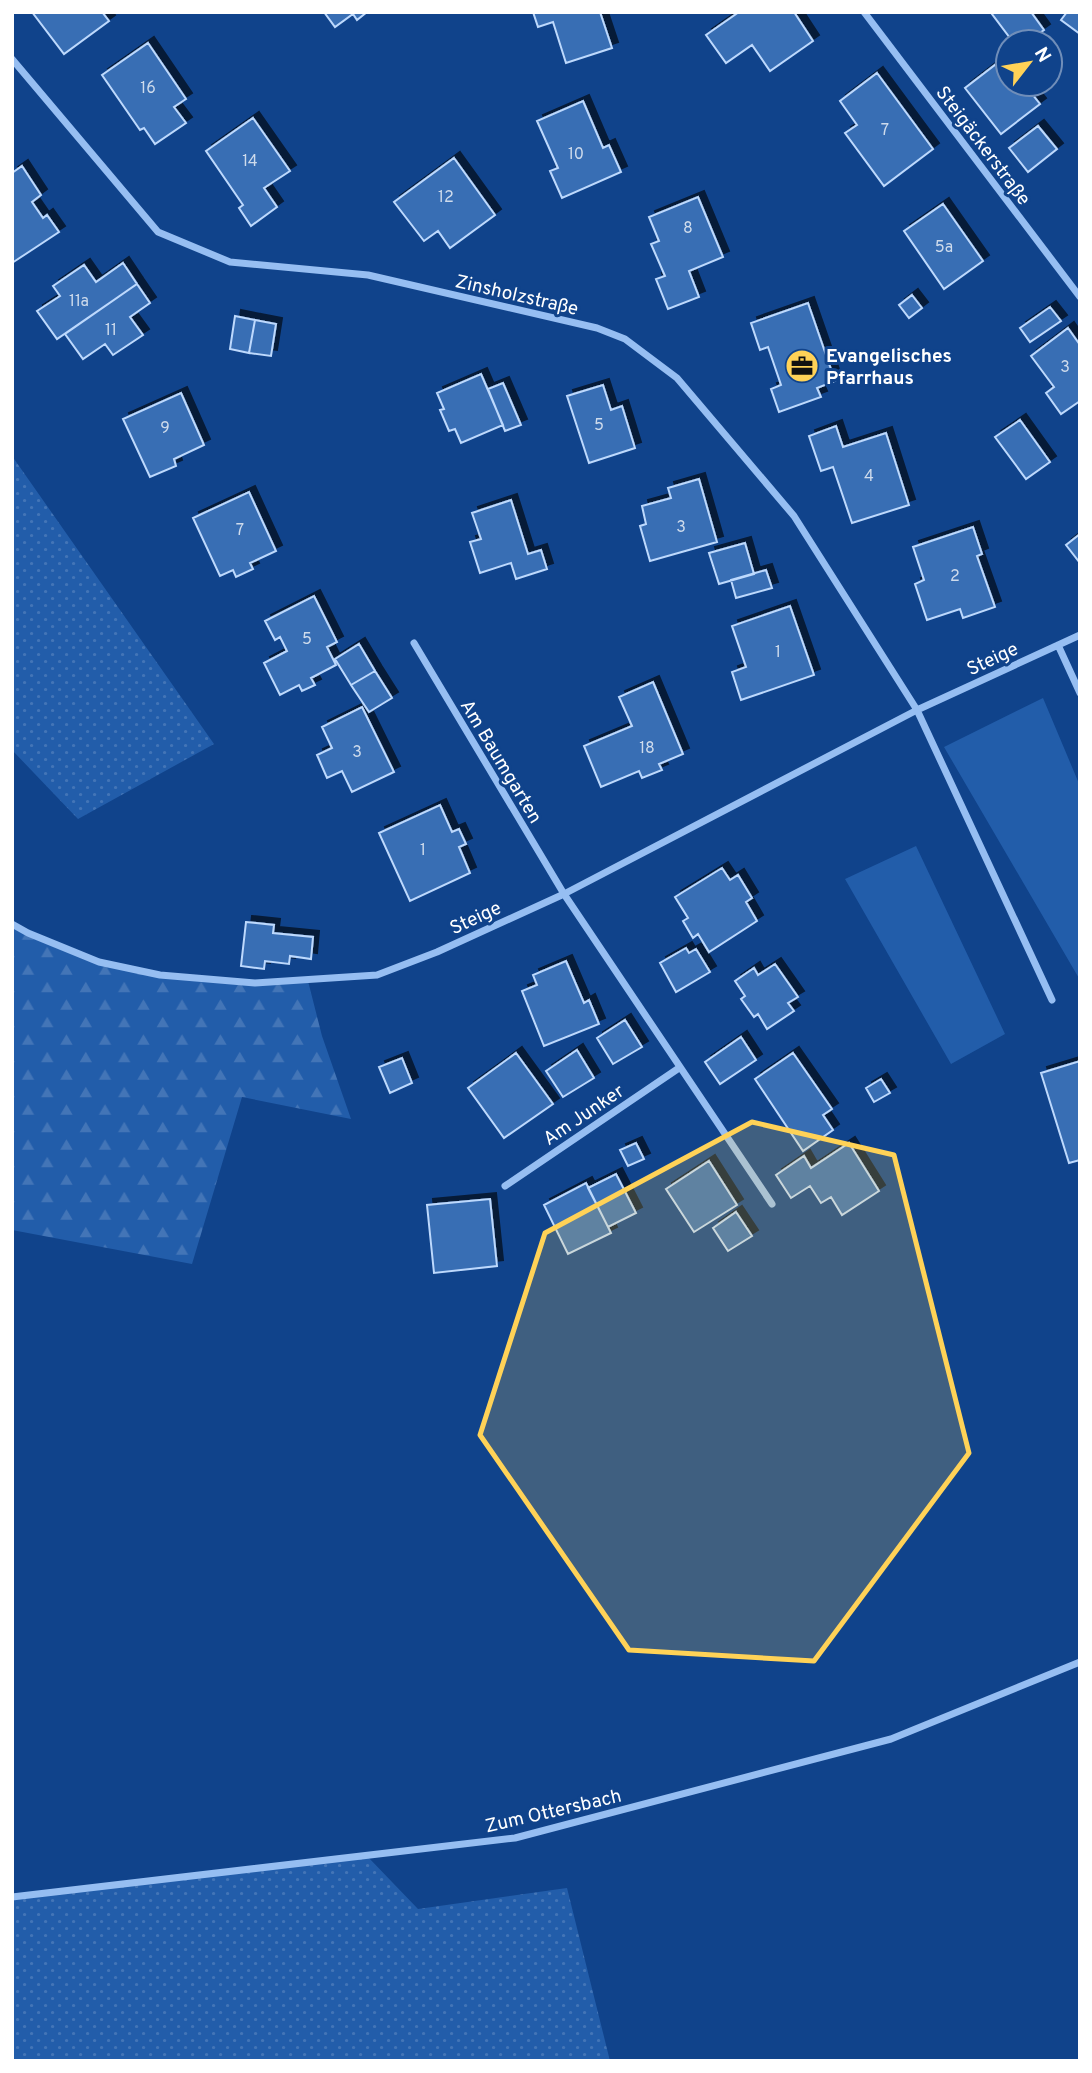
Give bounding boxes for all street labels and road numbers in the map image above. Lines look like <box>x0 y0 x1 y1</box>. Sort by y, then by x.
street label: Steigäckerstraße <box>930 82 1035 211</box>
street label: Zinsholzstraße <box>453 270 580 322</box>
street label: Steige <box>963 638 1022 682</box>
street label: Am Baumgarten <box>454 696 547 828</box>
street label: Steige <box>446 897 505 941</box>
street label: Am Junker <box>539 1079 630 1152</box>
street label: Zum Ottersbach <box>483 1785 624 1839</box>

